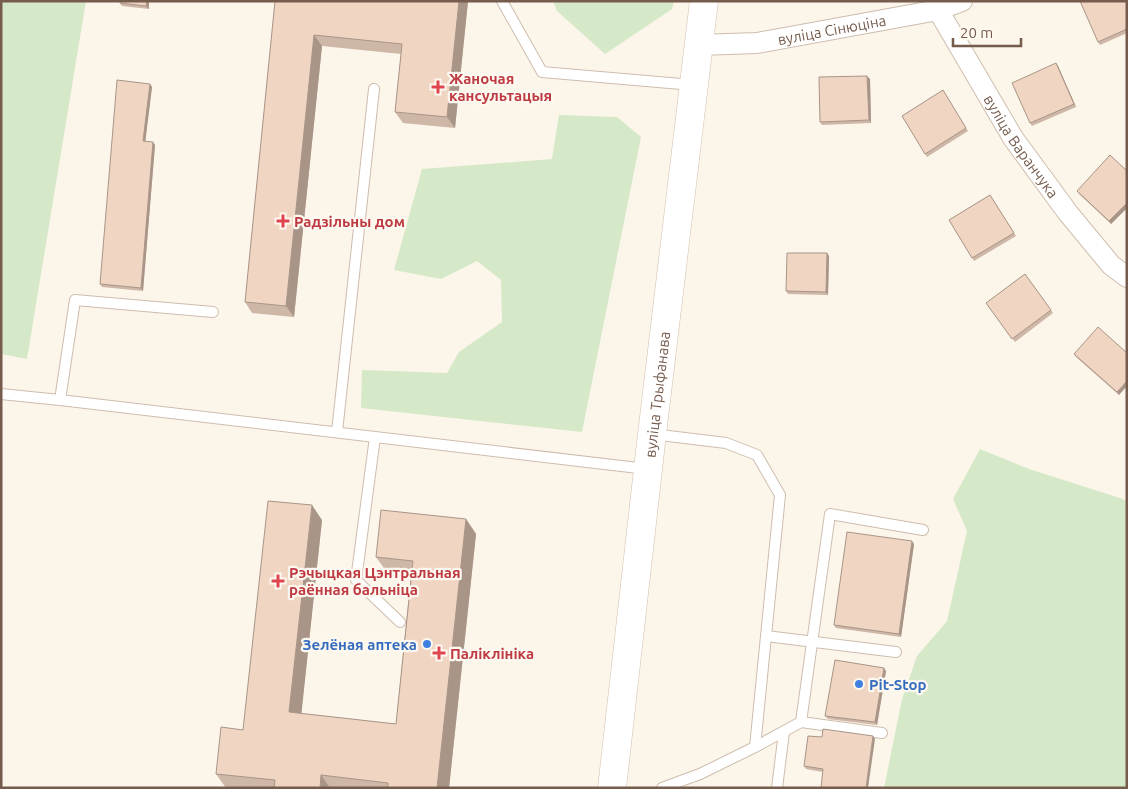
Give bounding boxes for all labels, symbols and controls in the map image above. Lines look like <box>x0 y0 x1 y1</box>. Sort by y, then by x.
street label: вуліца Сінюціна <box>776 11 887 48</box>
scale bar <box>953 15 1020 47</box>
text: 20 m <box>960 24 993 41</box>
place label: Жаночая кансультацыя <box>449 70 552 104</box>
marker: Жаночая кансультацыя <box>431 80 445 94</box>
street label: вуліца Варанчука <box>981 92 1062 201</box>
place label: Радзільны дом <box>294 213 405 230</box>
marker: Радзільны дом <box>276 214 290 228</box>
street label: вуліца Трыфанава <box>641 330 673 459</box>
place label: Рэчыцкая Цэнтральная раённая бальніца <box>289 564 461 598</box>
marker: Рэчыцкая Цэнтральная раённая бальніца <box>271 574 285 588</box>
place label: Зелёная аптека <box>303 636 417 653</box>
marker: Зелёная аптека <box>421 638 433 650</box>
place label: Паліклініка <box>450 645 534 662</box>
marker: Паліклініка <box>432 646 446 660</box>
place label: Pit-Stop <box>869 676 927 693</box>
marker: Pit-Stop <box>853 678 865 690</box>

